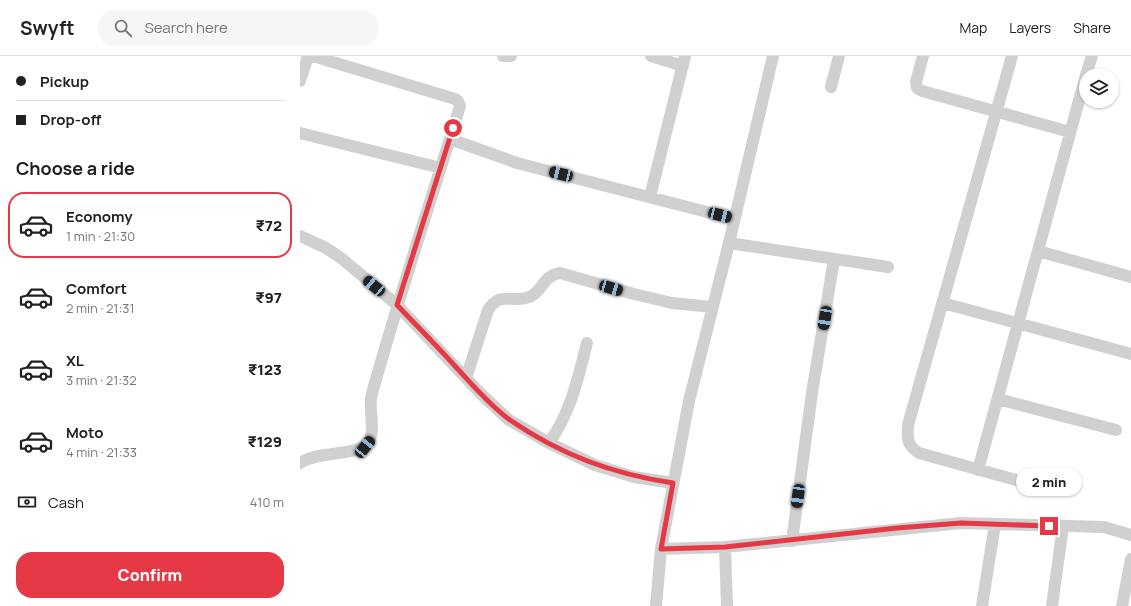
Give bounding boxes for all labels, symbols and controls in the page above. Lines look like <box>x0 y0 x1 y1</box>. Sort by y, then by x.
search box <box>98 10 378 46</box>
text: Swyft <box>20 15 74 41</box>
icon: search <box>112 17 134 39</box>
text: Search here <box>144 17 228 38</box>
text: Map <box>959 18 987 37</box>
text: Layers <box>1009 18 1051 37</box>
text: Share <box>1073 18 1111 37</box>
map controls <box>1079 68 1119 108</box>
button: layers <box>1079 68 1119 108</box>
text: Pickup <box>40 71 89 92</box>
text: Drop-off <box>40 109 101 130</box>
route start <box>444 119 462 137</box>
text: Choose a ride <box>16 156 135 180</box>
car <box>548 165 574 183</box>
text: Economy <box>66 206 133 227</box>
car <box>707 206 733 224</box>
icon: car <box>18 207 54 243</box>
text: ₹72 <box>255 215 282 236</box>
text: 1 min · 21:30 <box>66 227 135 245</box>
car <box>361 274 387 298</box>
text: Comfort <box>66 278 127 299</box>
icon: car <box>18 279 54 315</box>
car <box>598 279 624 297</box>
text: ₹97 <box>255 287 282 308</box>
text: 2 min · 21:31 <box>66 299 135 317</box>
car <box>817 305 833 331</box>
text: XL <box>66 350 84 371</box>
icon: car <box>18 351 54 387</box>
text: ₹123 <box>248 359 282 380</box>
text: 3 min · 21:32 <box>66 371 137 389</box>
text: Moto <box>66 422 103 443</box>
icon: car <box>18 423 54 459</box>
text: ₹129 <box>247 431 282 452</box>
car <box>353 434 377 460</box>
text: 4 min · 21:33 <box>66 443 137 461</box>
callout: 2 min <box>1016 468 1082 496</box>
text: 2 min <box>1032 473 1066 491</box>
car <box>790 483 806 509</box>
icon: cash <box>16 491 38 513</box>
text: Cash <box>48 492 84 513</box>
text: 410 m <box>250 493 284 511</box>
route end <box>1040 517 1058 535</box>
button: Confirm <box>16 552 284 598</box>

